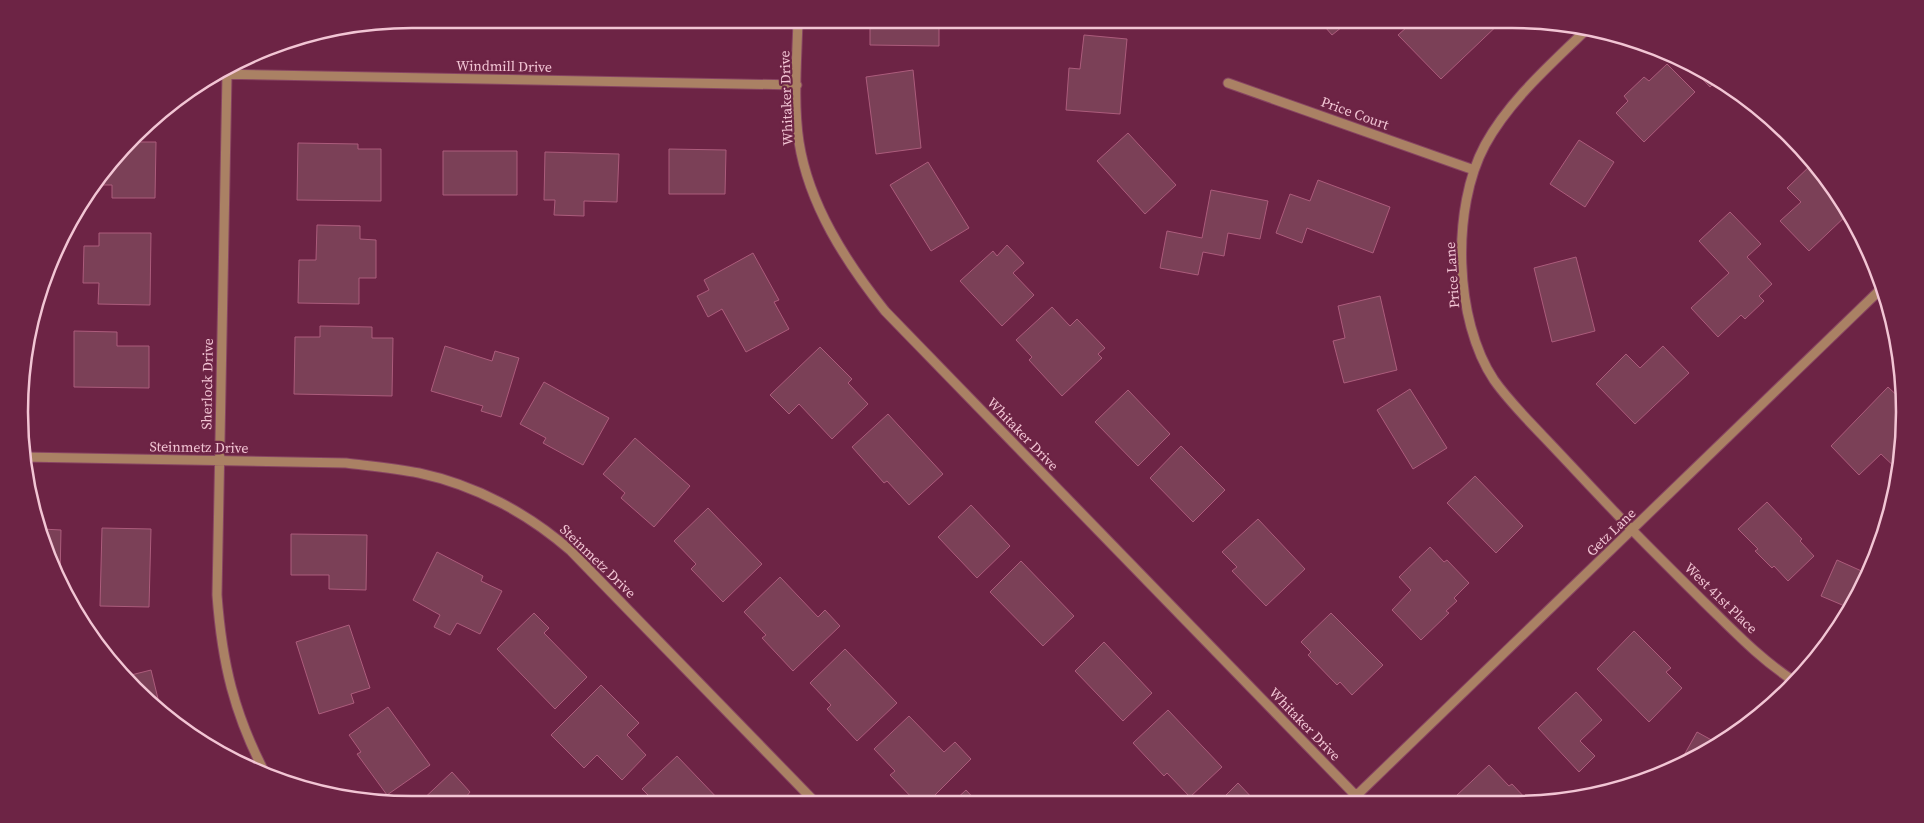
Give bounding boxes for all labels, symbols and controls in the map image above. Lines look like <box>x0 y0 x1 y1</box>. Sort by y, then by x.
street label: Whitaker Drive <box>774 50 798 146</box>
street label: Windmill Drive <box>456 55 552 77</box>
street label: Price Court <box>1318 92 1392 135</box>
street label: Price Lane <box>1440 241 1464 309</box>
street label: Sherlock Drive <box>196 338 218 430</box>
street label: Whitaker Drive <box>983 393 1063 475</box>
street label: Steinmetz Drive <box>149 436 249 458</box>
street label: Getz Lane <box>1582 503 1640 561</box>
street label: Steinmetz Drive <box>555 519 641 603</box>
street label: West 41st Place <box>1680 558 1762 638</box>
street label: Whitaker Drive <box>1265 683 1345 765</box>

